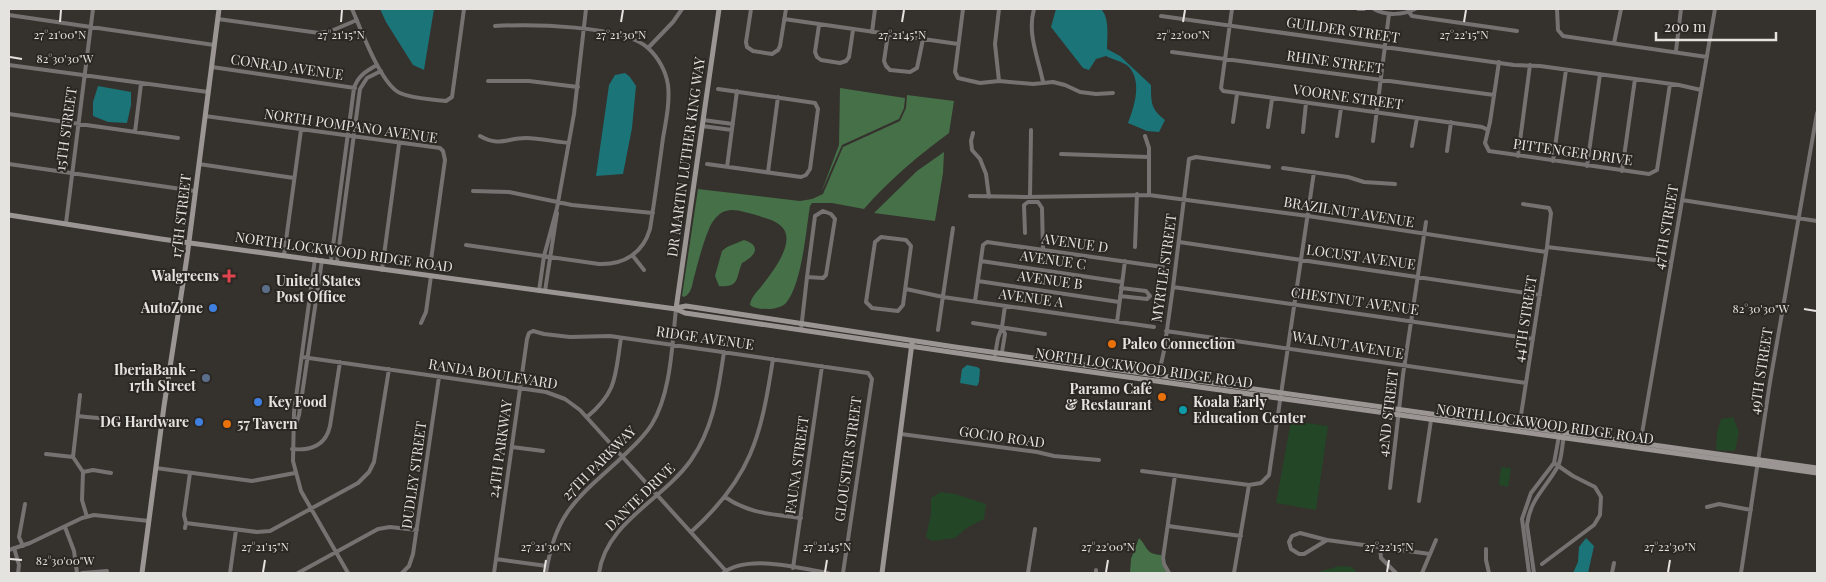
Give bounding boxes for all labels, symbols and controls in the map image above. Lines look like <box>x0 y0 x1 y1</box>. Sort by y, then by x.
scale bar <box>1656 10 1776 42</box>
street label: GUILDER STREET <box>1285 12 1401 47</box>
text: 200 m <box>1664 16 1707 36</box>
text: 27°21'00"N <box>34 26 87 42</box>
text: 27°21'15"N <box>317 26 366 42</box>
text: 27°21'30"N <box>595 26 647 42</box>
text: 27°21'45"N <box>878 26 927 42</box>
text: 27°22'00"N <box>1156 26 1211 42</box>
text: 27°22'15"N <box>1439 26 1489 42</box>
street label: RHINE STREET <box>1286 45 1385 78</box>
street label: CONRAD AVENUE <box>229 49 345 84</box>
text: 82°30'30"W <box>36 50 94 66</box>
street label: DR MARTIN LUTHER KING WAY <box>662 55 709 258</box>
street label: VOORNE STREET <box>1291 79 1405 114</box>
street label: 15TH STREET <box>50 85 81 172</box>
street label: NORTH POMPANO AVENUE <box>263 104 439 147</box>
street label: PITTENGER DRIVE <box>1512 134 1634 169</box>
street label: 17TH STREET <box>166 172 195 259</box>
street label: 47TH STREET <box>1649 182 1682 271</box>
street label: BRAZILNUT AVENUE <box>1282 192 1416 231</box>
street label: MYRTLE STREET <box>1146 212 1181 323</box>
street label: NORTH LOCKWOOD RIDGE ROAD <box>234 227 454 276</box>
street label: AVENUE D <box>1040 228 1110 257</box>
street label: LOCUST AVENUE <box>1305 239 1417 274</box>
street label: AVENUE C <box>1018 245 1087 274</box>
street label: AVENUE B <box>1015 265 1084 294</box>
place label: Walgreens <box>151 266 219 285</box>
marker: Walgreens <box>223 270 235 282</box>
place label: United States Post Office <box>276 271 361 306</box>
street label: 44TH STREET <box>1508 274 1541 364</box>
street label: CHESTNUT AVENUE <box>1290 282 1420 319</box>
marker: United States Post Office <box>260 283 272 295</box>
street label: AVENUE A <box>996 283 1065 311</box>
place label: AutoZone <box>140 298 203 317</box>
text: 82°30'30"W <box>1732 300 1790 316</box>
marker: AutoZone <box>207 302 219 314</box>
street label: RIDGE AVENUE <box>655 321 755 354</box>
street label: WALNUT AVENUE <box>1290 326 1405 363</box>
street label: 49TH STREET <box>1744 326 1777 416</box>
place label: Paleo Connection <box>1122 334 1236 353</box>
marker: Paleo Connection <box>1106 338 1118 350</box>
street label: NORTH LOCKWOOD RIDGE ROAD <box>1034 343 1254 392</box>
street label: RANDA BOULEVARD <box>427 354 559 393</box>
place label: IberiaBank - 17th Street <box>114 360 196 395</box>
street label: 42ND STREET <box>1373 368 1402 458</box>
marker: IberiaBank - 17th Street <box>200 372 212 384</box>
place label: Paramo Café & Restaurant <box>1065 379 1152 414</box>
marker: Paramo Café & Restaurant <box>1156 391 1168 403</box>
place label: Key Food <box>268 392 328 411</box>
place label: Koala Early Education Center <box>1193 392 1306 427</box>
street label: GLOUSTER STREET <box>829 395 866 523</box>
marker: Key Food <box>252 396 264 408</box>
street label: 24TH PARKWAY <box>483 398 516 499</box>
street label: NORTH LOCKWOOD RIDGE ROAD <box>1435 399 1655 448</box>
marker: Koala Early Education Center <box>1177 404 1189 416</box>
place label: DG Hardware <box>100 412 189 431</box>
place label: 57 Tavern <box>237 414 298 433</box>
street label: FAUNA STREET <box>780 414 813 515</box>
marker: DG Hardware <box>193 416 205 428</box>
marker: 57 Tavern <box>221 418 233 430</box>
street label: DUDLEY STREET <box>397 419 431 530</box>
street label: 27TH PARKWAY <box>557 421 640 504</box>
street label: GOCIO ROAD <box>958 421 1046 452</box>
street label: DANTE DRIVE <box>601 459 679 535</box>
text: 27°21'15"N <box>241 538 290 554</box>
text: 27°21'30"N <box>520 538 572 554</box>
text: 27°21'45"N <box>803 538 852 554</box>
text: 27°22'00"N <box>1081 538 1136 554</box>
text: 27°22'15"N <box>1364 538 1414 554</box>
text: 27°22'30"N <box>1644 538 1697 554</box>
text: 82°30'00"W <box>36 552 94 568</box>

